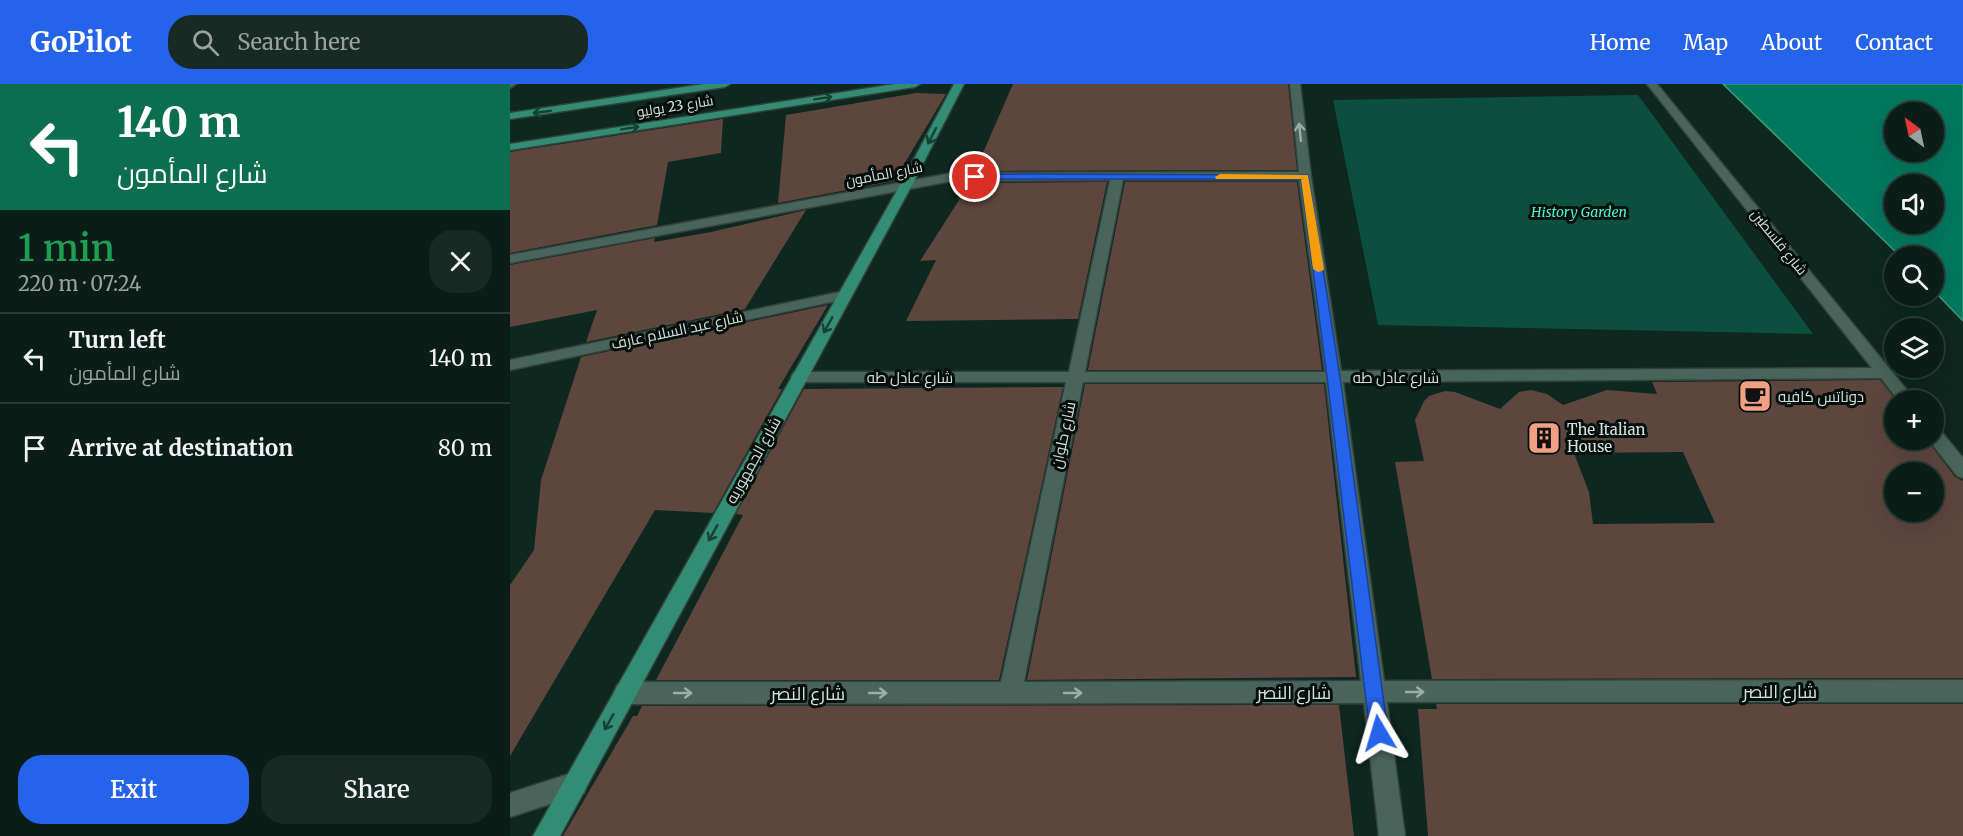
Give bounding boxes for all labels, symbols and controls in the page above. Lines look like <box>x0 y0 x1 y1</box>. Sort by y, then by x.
search box <box>168 15 588 69</box>
text: GoPilot <box>30 24 132 60</box>
icon: search <box>189 26 222 59</box>
text: Search here <box>237 28 361 56</box>
text: Home <box>1590 29 1650 56</box>
text: Map <box>1683 29 1728 56</box>
text: About <box>1761 29 1822 56</box>
text: Contact <box>1855 29 1933 56</box>
street label: شارع 23 يوليو <box>635 91 715 121</box>
one-way arrow <box>812 93 832 104</box>
text: 140 m <box>117 96 240 148</box>
north arrow <box>1884 102 1944 162</box>
map controls <box>1884 102 1944 522</box>
one-way arrow <box>533 106 553 117</box>
icon: left <box>18 108 96 186</box>
one-way arrow <box>620 123 639 134</box>
one-way arrow <box>1294 123 1305 143</box>
one-way arrow <box>926 127 938 144</box>
pin <box>949 151 1000 202</box>
text: شارع المأمون <box>117 156 268 190</box>
street label: شارع المأمون <box>844 158 924 190</box>
icon: arrive <box>958 160 991 193</box>
button: sound <box>1884 174 1944 234</box>
park label: History Garden <box>1530 203 1627 221</box>
street label: شارع فلسطين <box>1747 205 1811 279</box>
text: 1 min <box>18 226 115 271</box>
button: close <box>429 230 492 293</box>
button: search <box>1884 246 1944 306</box>
text: 220 m · 07:24 <box>18 271 141 296</box>
street label: شارع عبد السلام عارف <box>609 307 745 355</box>
one-way arrow <box>822 316 834 333</box>
button: layers <box>1884 318 1944 378</box>
text: Turn left <box>69 326 166 354</box>
icon: left <box>18 342 51 375</box>
text: 140 m <box>429 344 492 372</box>
text: شارع المأمون <box>69 360 180 385</box>
street label: شارع عادل طه <box>867 368 953 389</box>
street label: شارع عادل طه <box>1353 368 1439 389</box>
cafe icon: دوناتس كافيه <box>1737 378 1773 414</box>
place label: دوناتس كافيه <box>1778 387 1864 407</box>
button: + <box>1884 390 1944 450</box>
street label: شارع حلوان <box>1047 400 1081 471</box>
street label: شارع الجمهوريه <box>721 413 786 508</box>
building icon: The Italian House <box>1526 420 1562 456</box>
place label: The Italian House <box>1567 420 1645 456</box>
icon: arrive <box>18 432 51 465</box>
text: Arrive at destination <box>69 434 293 462</box>
text: 80 m <box>438 434 492 462</box>
button: − <box>1884 462 1944 522</box>
one-way arrow <box>707 523 718 541</box>
street label: شارع النصر <box>1742 680 1817 704</box>
street label: شارع النصر <box>1256 681 1331 705</box>
street label: شارع النصر <box>770 682 845 706</box>
one-way arrow <box>1405 686 1425 698</box>
one-way arrow <box>673 687 693 699</box>
one-way arrow <box>868 687 888 699</box>
one-way arrow <box>1063 687 1083 699</box>
position arrow <box>1347 701 1411 765</box>
one-way arrow <box>603 713 615 730</box>
button: Exit <box>18 755 249 824</box>
button: Share <box>261 755 492 824</box>

